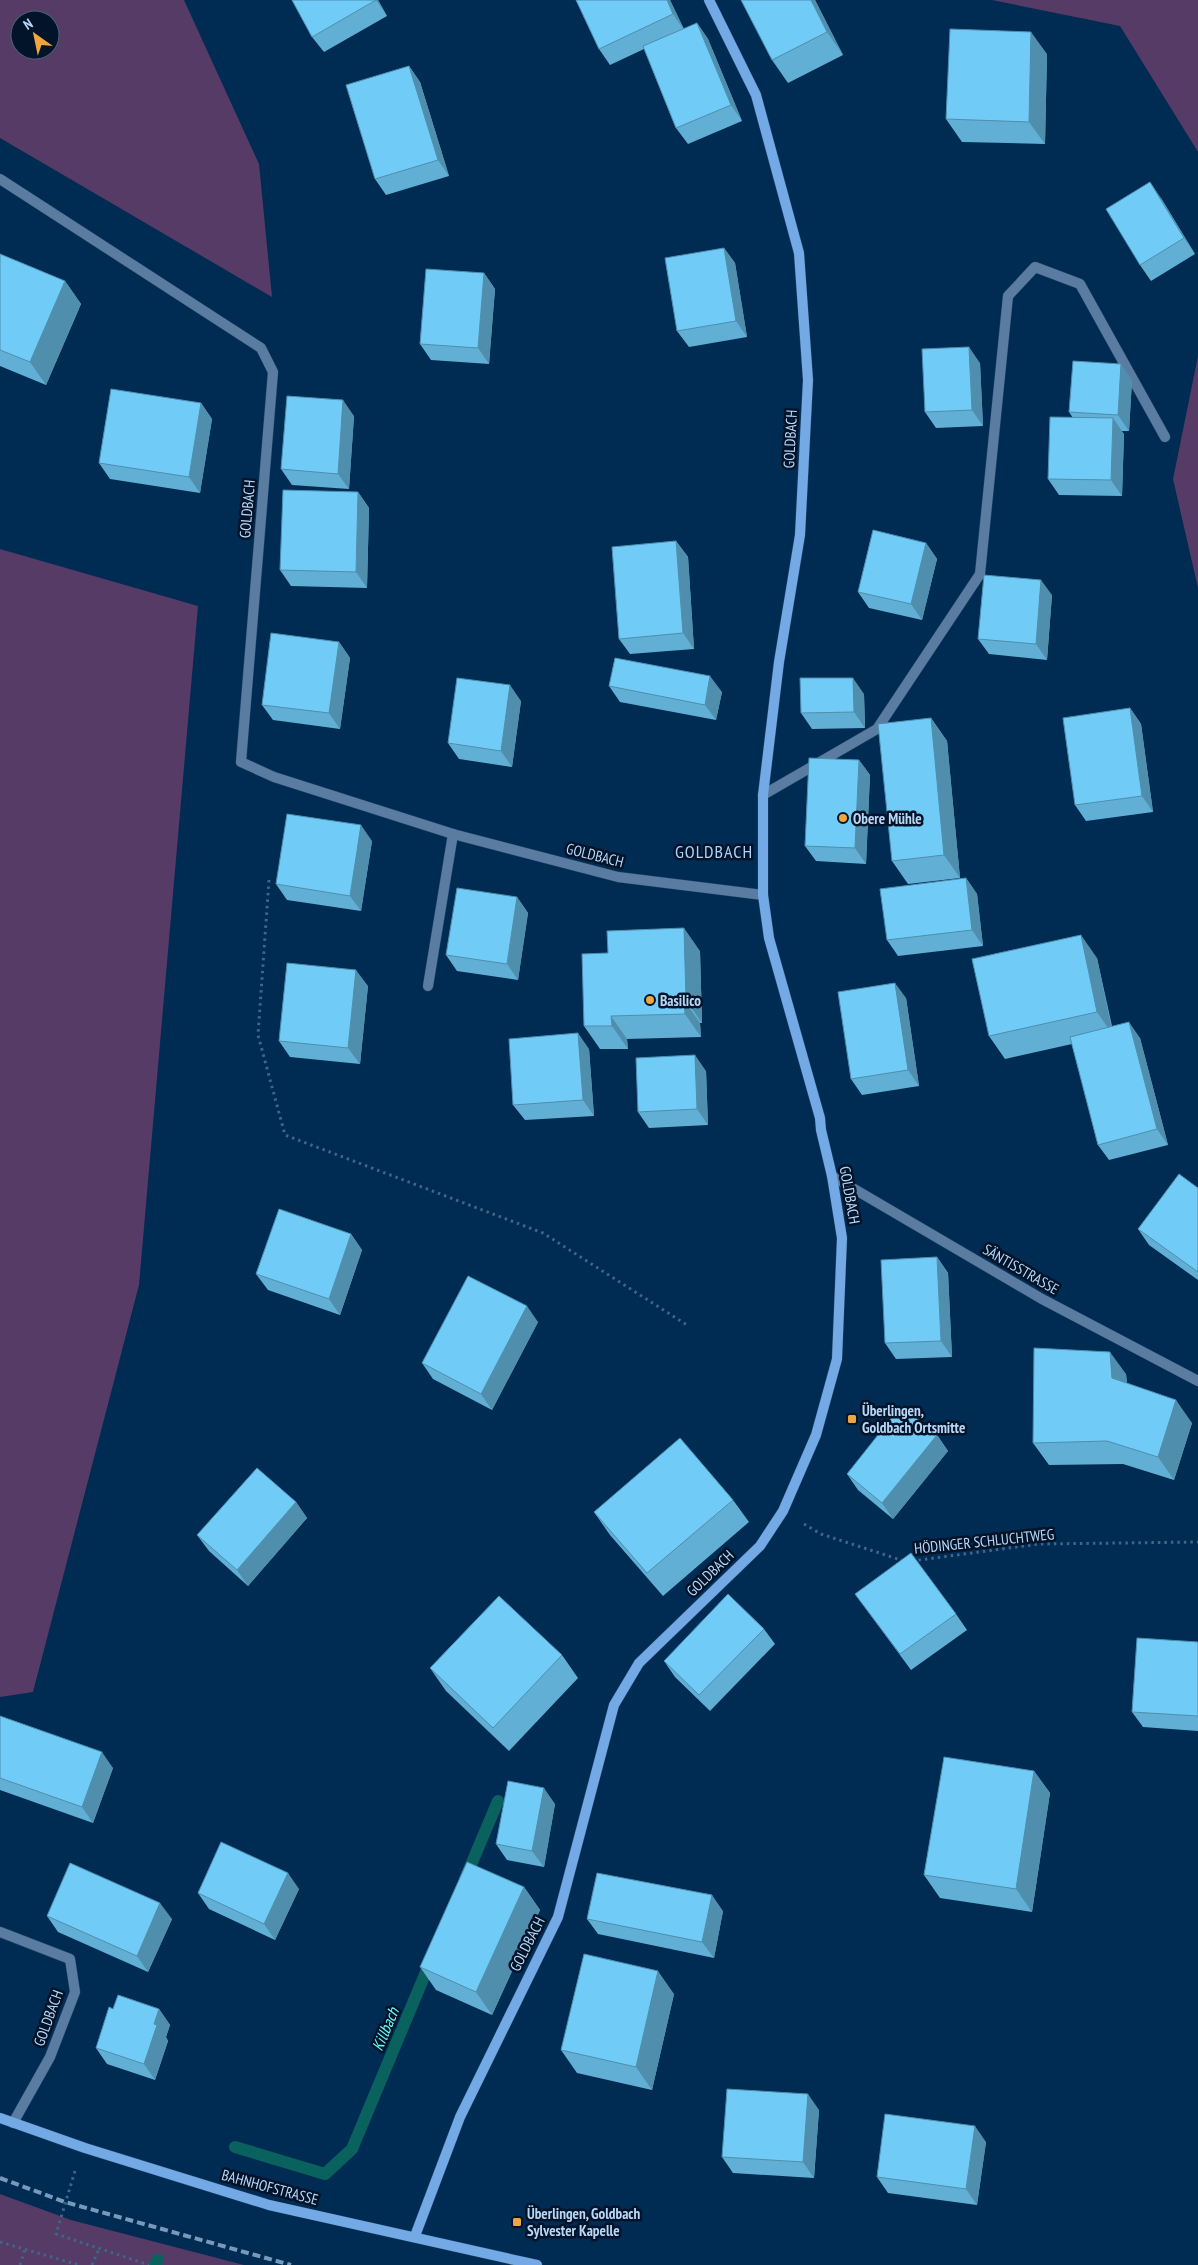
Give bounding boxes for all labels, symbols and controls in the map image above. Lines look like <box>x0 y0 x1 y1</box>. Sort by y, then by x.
north arrow <box>10 10 60 60</box>
text: N <box>20 14 36 34</box>
street label: GOLDBACH <box>779 409 801 469</box>
street label: GOLDBACH <box>235 479 259 539</box>
place label: Obere Mühle <box>853 809 922 828</box>
marker: Obere Mühle <box>837 812 849 824</box>
street label: GOLDBACH <box>564 839 626 871</box>
district label: GOLDBACH <box>675 840 753 863</box>
place label: Basilico <box>660 991 701 1010</box>
marker: Basilico <box>644 994 656 1006</box>
street label: GOLDBACH <box>836 1165 864 1225</box>
street label: SÄNTISSTRASSE <box>980 1240 1062 1298</box>
place label: Überlingen, Goldbach Ortsmitte <box>862 1401 965 1437</box>
marker: Überlingen, Goldbach Ortsmitte <box>846 1413 858 1425</box>
street label: HÖDINGER SCHLUCHTWEG <box>913 1524 1055 1558</box>
street label: GOLDBACH <box>682 1546 738 1600</box>
street label: GOLDBACH <box>505 1914 549 1974</box>
street label: GOLDBACH <box>29 1987 67 2049</box>
water label: Killbach <box>367 2004 403 2054</box>
street label: BAHNHOFSTRASSE <box>220 2165 320 2209</box>
place label: Überlingen, Goldbach Sylvester Kapelle <box>527 2204 641 2240</box>
marker: Überlingen, Goldbach Sylvester Kapelle <box>511 2216 523 2228</box>

